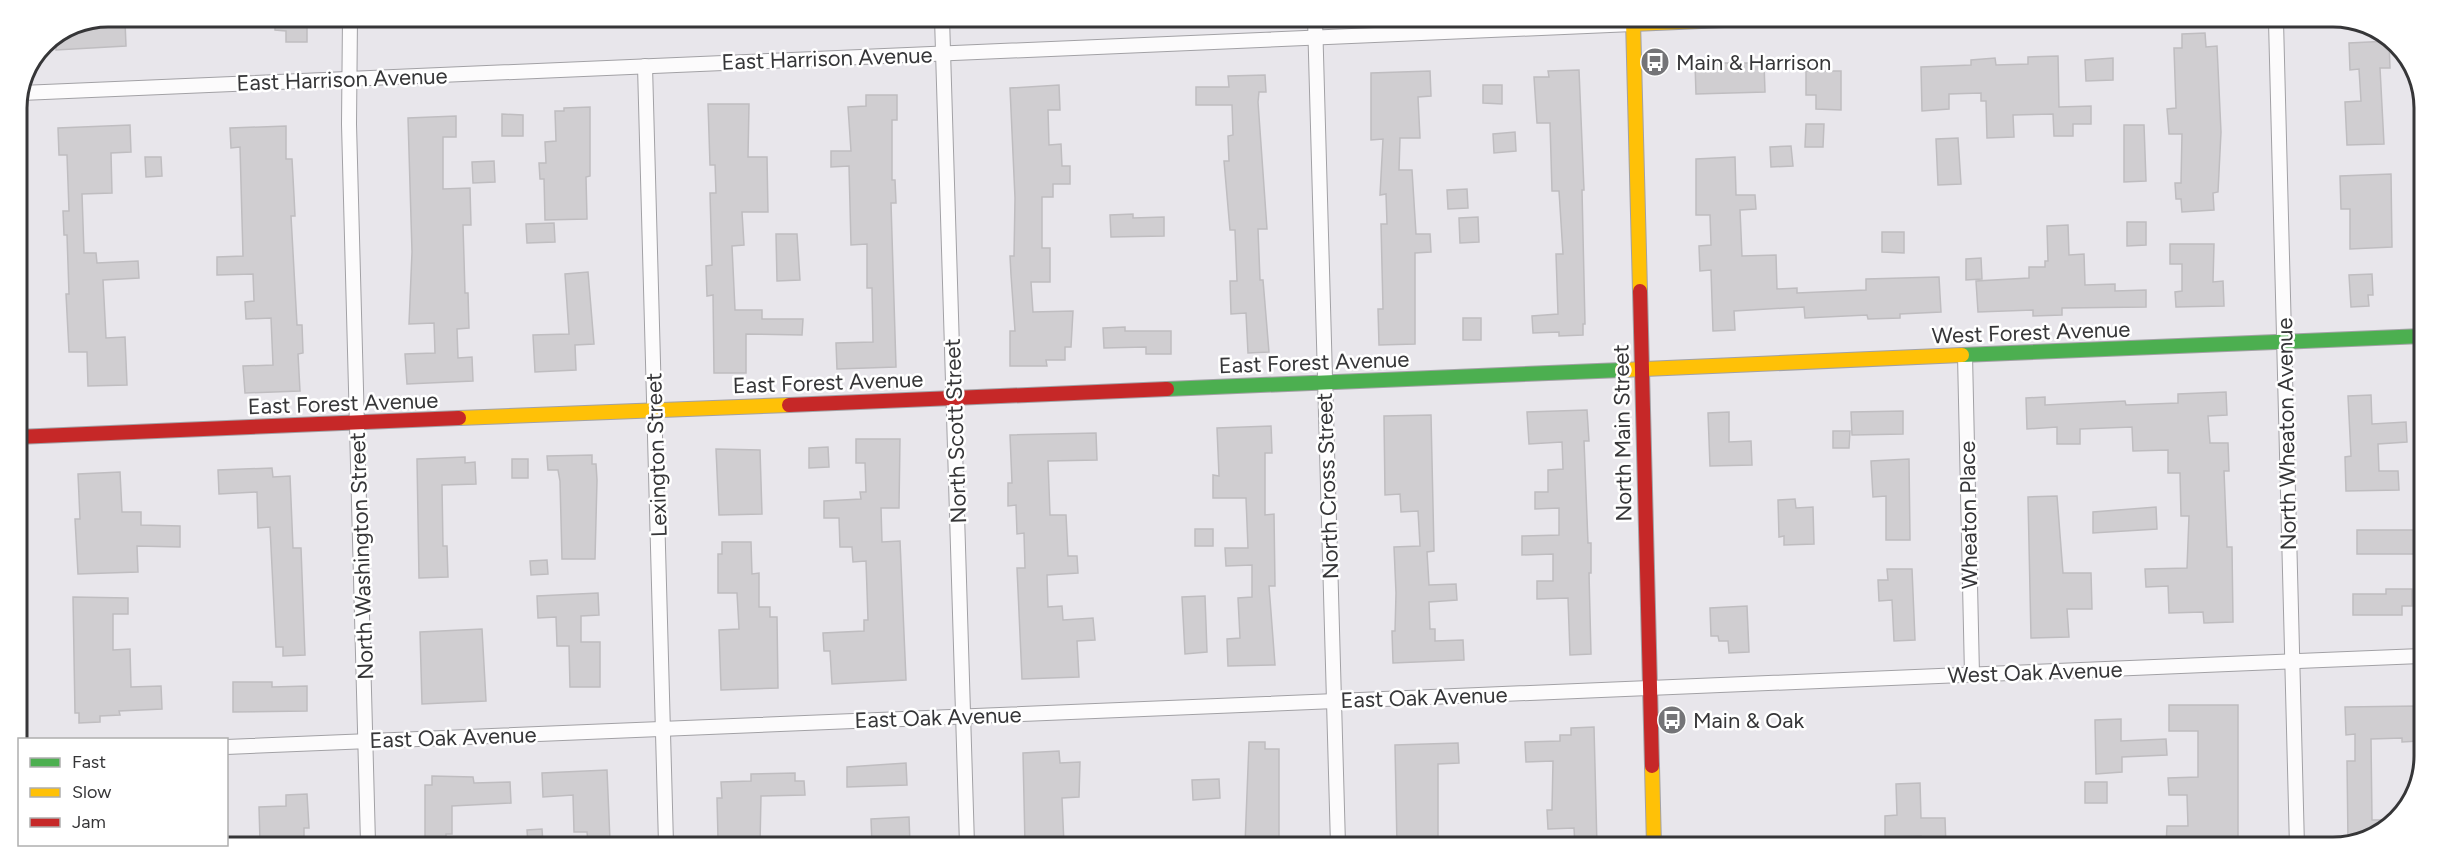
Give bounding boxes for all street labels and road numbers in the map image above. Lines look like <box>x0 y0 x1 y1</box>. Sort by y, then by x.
street label: East Harrison Avenue <box>721 41 933 76</box>
street label: East Harrison Avenue <box>236 62 448 97</box>
street label: West Forest Avenue <box>1931 316 2131 349</box>
street label: North Wheaton Avenue <box>2271 317 2302 551</box>
street label: North Scott Street <box>939 338 972 524</box>
street label: North Main Street <box>1607 344 1638 522</box>
street label: East Forest Avenue <box>1218 346 1410 379</box>
street label: East Forest Avenue <box>732 366 924 399</box>
street label: Lexington Street <box>640 372 673 538</box>
street label: East Forest Avenue <box>247 387 439 420</box>
street label: North Cross Street <box>1311 392 1344 580</box>
street label: North Washington Street <box>344 432 379 680</box>
street label: Wheaton Place <box>1954 441 1983 589</box>
street label: West Oak Avenue <box>1947 656 2123 689</box>
street label: East Oak Avenue <box>1340 681 1508 714</box>
street label: East Oak Avenue <box>854 701 1022 734</box>
street label: East Oak Avenue <box>369 721 537 754</box>

